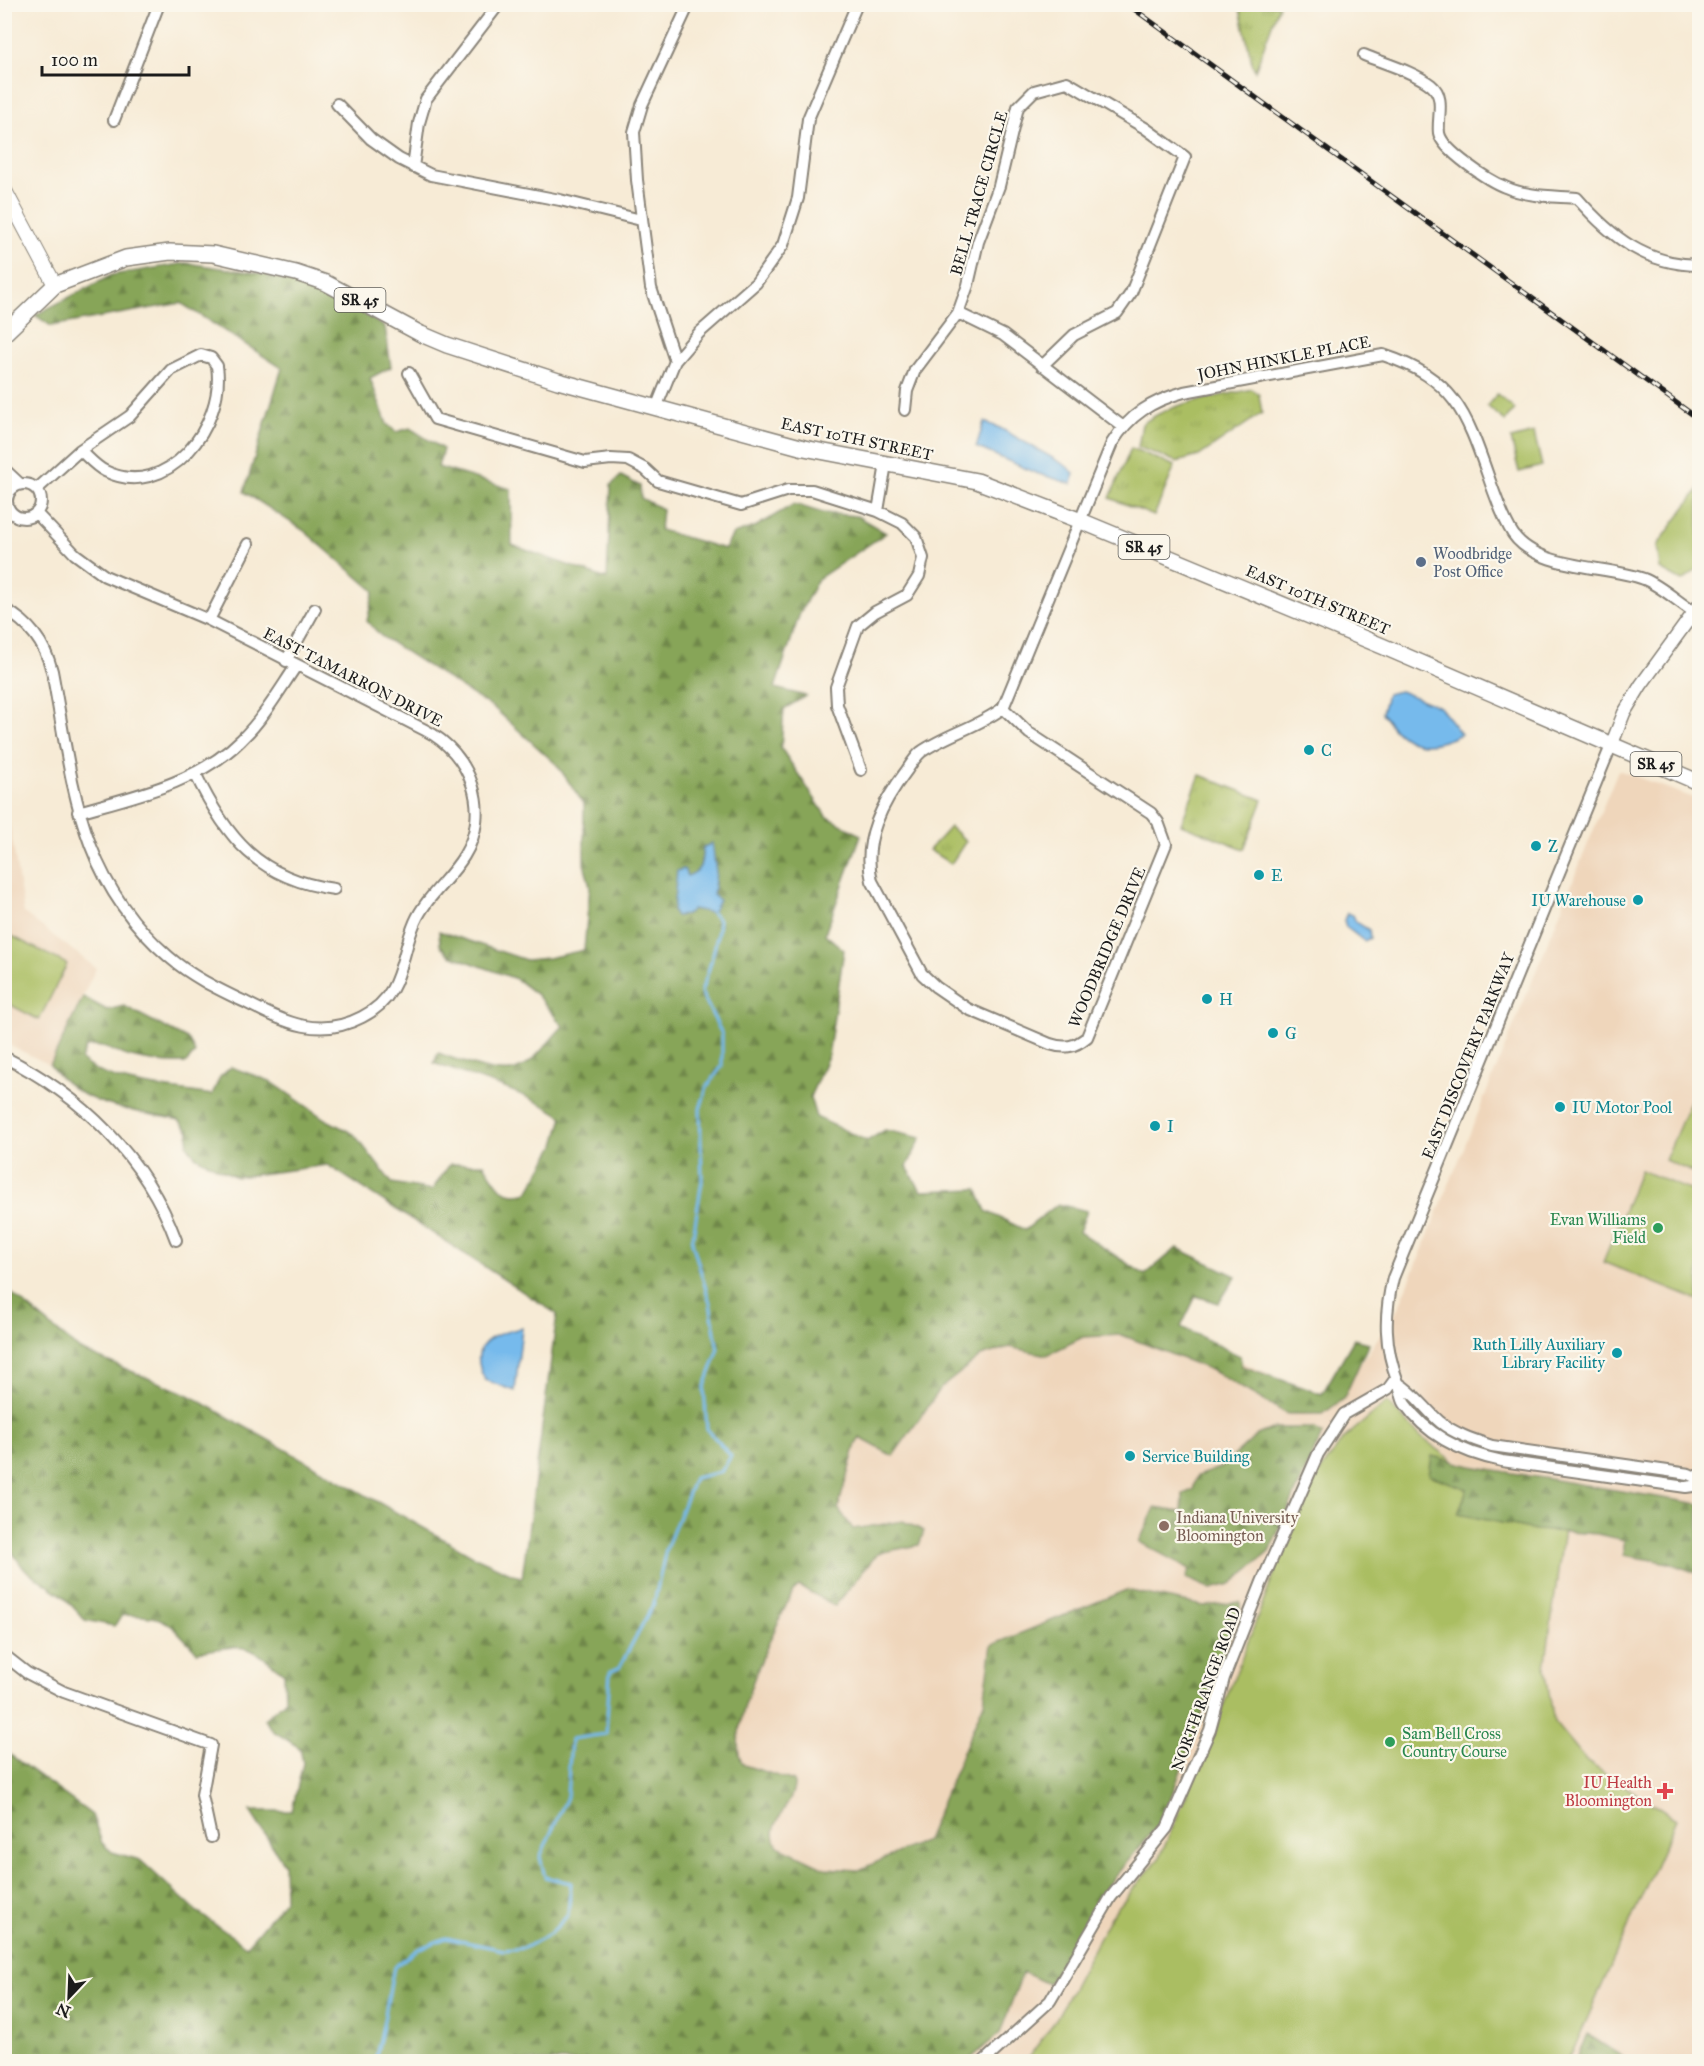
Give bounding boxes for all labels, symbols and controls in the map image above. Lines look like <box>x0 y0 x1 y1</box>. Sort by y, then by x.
scale bar <box>42 39 189 77</box>
text: 100 m <box>51 49 98 71</box>
street label: BELL TRACE CIRCLE <box>946 109 1012 277</box>
road number: SR 45 <box>334 288 386 312</box>
street label: JOHN HINKLE PLACE <box>1194 332 1372 385</box>
street label: EAST 10TH STREET <box>779 414 935 464</box>
road number: SR 45 <box>1118 535 1170 559</box>
place label: Woodbridge Post Office <box>1433 544 1512 581</box>
marker: Woodbridge Post Office <box>1414 555 1428 569</box>
street label: EAST 10TH STREET <box>1243 561 1393 639</box>
street label: EAST TAMARRON DRIVE <box>260 623 446 731</box>
place label: C <box>1321 741 1332 760</box>
marker: C <box>1302 743 1316 757</box>
road number: SR 45 <box>1630 752 1682 776</box>
place label: Z <box>1548 837 1558 856</box>
marker: Z <box>1529 839 1543 853</box>
street label: WOODBRIDGE DRIVE <box>1065 864 1149 1030</box>
place label: E <box>1271 866 1282 885</box>
marker: E <box>1252 868 1266 882</box>
place label: IU Warehouse <box>1531 891 1626 910</box>
marker: IU Warehouse <box>1631 893 1645 907</box>
street label: EAST DISCOVERY PARKWAY <box>1418 949 1519 1162</box>
place label: H <box>1219 990 1233 1009</box>
marker: H <box>1200 992 1214 1006</box>
place label: G <box>1285 1024 1297 1043</box>
marker: G <box>1266 1026 1280 1040</box>
place label: IU Motor Pool <box>1572 1098 1673 1117</box>
marker: IU Motor Pool <box>1553 1100 1567 1114</box>
place label: I <box>1167 1117 1174 1136</box>
marker: I <box>1148 1119 1162 1133</box>
place label: Evan Williams Field <box>1550 1210 1646 1247</box>
marker: Evan Williams Field <box>1651 1221 1665 1235</box>
place label: Ruth Lilly Auxiliary Library Facility <box>1472 1335 1606 1372</box>
marker: Ruth Lilly Auxiliary Library Facility <box>1610 1346 1624 1360</box>
place label: Service Building <box>1142 1447 1250 1467</box>
marker: Service Building <box>1123 1449 1137 1463</box>
place label: Indiana University Bloomington <box>1176 1508 1299 1546</box>
marker: Indiana University Bloomington <box>1157 1519 1171 1533</box>
street label: NORTH RANGE ROAD <box>1167 1604 1245 1774</box>
place label: Sam Bell Cross Country Course <box>1402 1724 1507 1761</box>
marker: Sam Bell Cross Country Course <box>1383 1735 1397 1749</box>
place label: IU Health Bloomington <box>1564 1773 1652 1811</box>
marker: IU Health Bloomington <box>1656 1782 1674 1800</box>
north arrow <box>39 1967 99 2027</box>
text: N <box>53 1999 73 2022</box>

